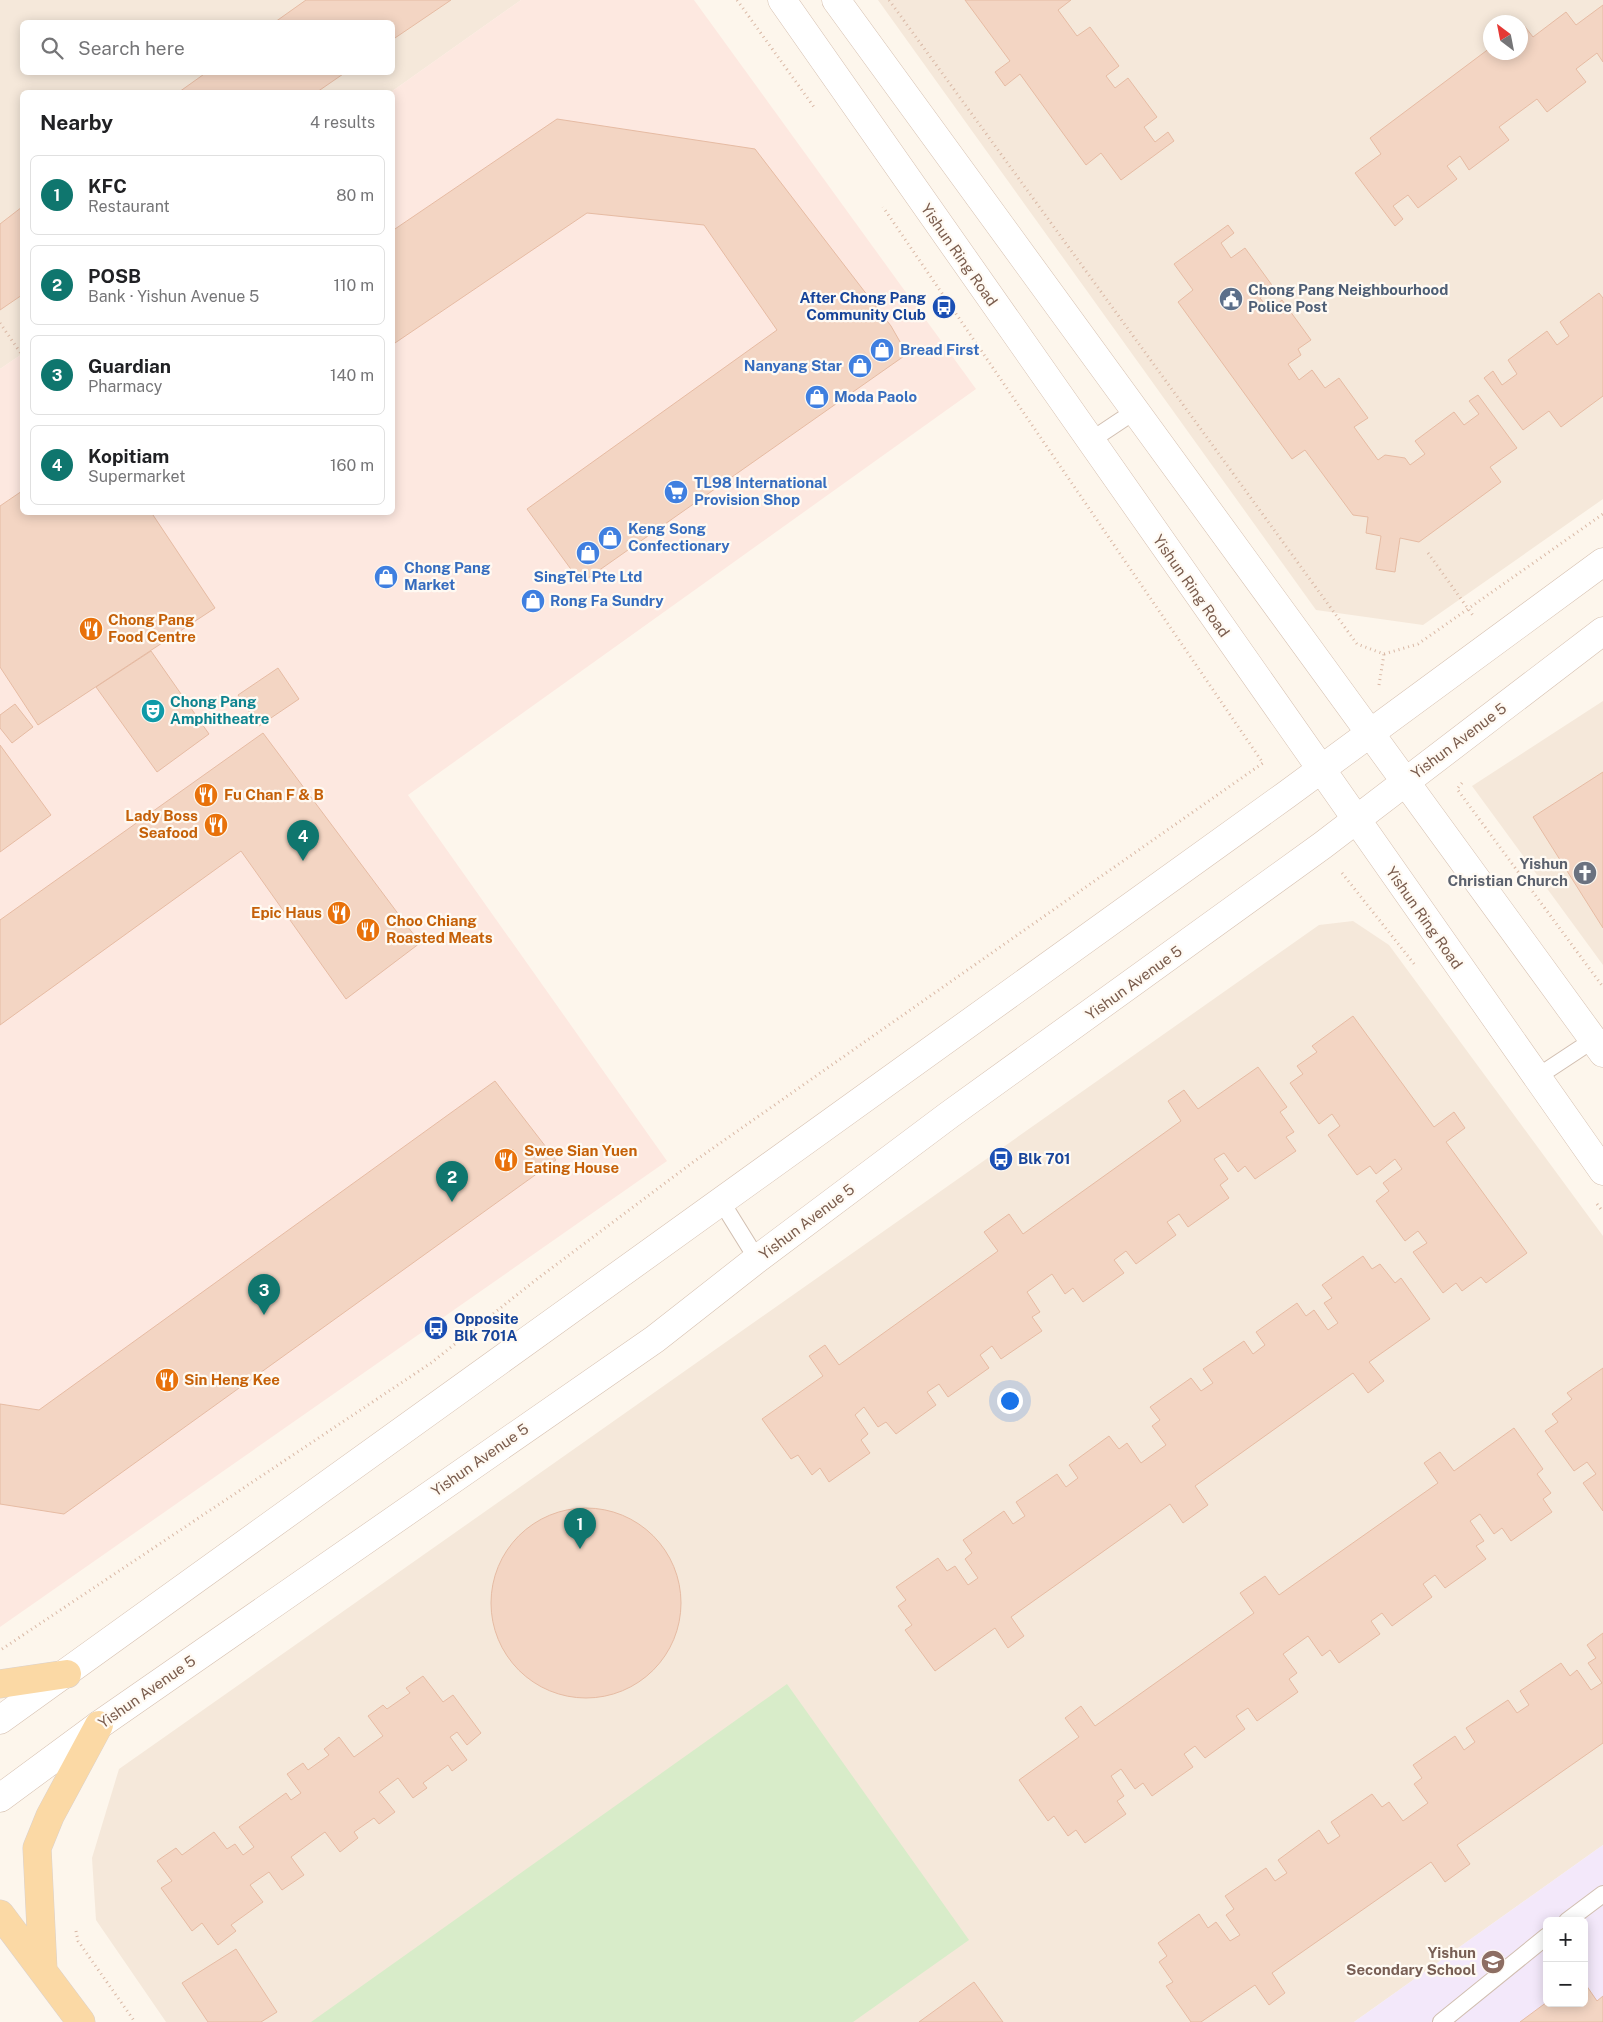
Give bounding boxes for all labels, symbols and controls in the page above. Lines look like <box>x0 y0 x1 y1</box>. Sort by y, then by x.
north arrow <box>1483 15 1528 60</box>
search box <box>20 20 395 75</box>
icon: search <box>38 34 66 62</box>
text: Search here <box>78 37 185 59</box>
text: Nearby <box>40 110 113 135</box>
text: 4 results <box>310 113 375 132</box>
text: KFC <box>88 175 127 197</box>
text: 1 <box>54 186 60 205</box>
text: 80 m <box>336 186 374 205</box>
text: Restaurant <box>88 197 170 216</box>
street label: Yishun Ring Road <box>918 200 1001 309</box>
text: POSB <box>88 265 141 287</box>
text: 2 <box>52 276 62 295</box>
text: 110 m <box>333 276 374 295</box>
place label: Chong Pang Neighbourhood Police Post <box>1248 281 1448 315</box>
public building icon: Chong Pang Neighbourhood Police Post <box>1218 286 1244 312</box>
text: Bank · Yishun Avenue 5 <box>88 287 259 306</box>
place label: After Chong Pang Community Club <box>799 289 927 323</box>
bus stop icon: After Chong Pang Community Club <box>931 294 957 320</box>
shop icon: Bread First <box>869 337 895 363</box>
place label: Bread First <box>900 341 980 358</box>
shop icon: Nanyang Star <box>847 353 873 379</box>
text: Guardian <box>88 355 171 377</box>
place label: Nanyang Star <box>744 357 842 374</box>
text: 3 <box>52 366 62 385</box>
text: 140 m <box>330 366 374 385</box>
text: Pharmacy <box>88 377 162 396</box>
shop icon: Moda Paolo <box>804 384 830 410</box>
place label: Moda Paolo <box>834 388 917 405</box>
text: Kopitiam <box>88 445 169 467</box>
text: 4 <box>52 456 62 475</box>
text: 160 m <box>330 456 374 475</box>
text: Supermarket <box>88 467 185 486</box>
place label: TL98 International Provision Shop <box>694 474 828 508</box>
supermarket icon: TL98 International Provision Shop <box>663 479 689 505</box>
place label: Keng Song Confectionary <box>628 520 730 554</box>
shop icon: Keng Song Confectionary <box>597 525 623 551</box>
street label: Yishun Ring Road <box>1150 531 1233 640</box>
shop icon: SingTel Pte Ltd <box>575 540 601 566</box>
place label: Chong Pang Market <box>404 559 491 593</box>
shop icon: Chong Pang Market <box>373 564 399 590</box>
place label: SingTel Pte Ltd <box>534 568 642 585</box>
shop icon: Rong Fa Sundry <box>520 588 546 614</box>
place label: Rong Fa Sundry <box>550 592 664 609</box>
place label: Chong Pang Food Centre <box>108 611 196 645</box>
restaurant icon: Chong Pang Food Centre <box>78 616 104 642</box>
place label: Chong Pang Amphitheatre <box>170 693 269 727</box>
theatre icon: Chong Pang Amphitheatre <box>140 698 166 724</box>
street label: Yishun Avenue 5 <box>1408 699 1510 782</box>
restaurant icon: Fu Chan F & B <box>193 782 219 808</box>
place label: Fu Chan F & B <box>224 786 324 803</box>
place label: Lady Boss Seafood <box>125 807 198 841</box>
restaurant icon: Lady Boss Seafood <box>203 812 229 838</box>
pin: 4 <box>287 820 319 861</box>
place label: Yishun Christian Church <box>1447 855 1568 889</box>
church icon: Yishun Christian Church <box>1572 860 1598 886</box>
street label: Yishun Ring Road <box>1383 863 1466 972</box>
restaurant icon: Epic Haus <box>326 900 352 926</box>
place label: Epic Haus <box>251 904 322 921</box>
place label: Choo Chiang Roasted Meats <box>386 912 493 946</box>
restaurant icon: Choo Chiang Roasted Meats <box>355 917 381 943</box>
street label: Yishun Avenue 5 <box>1082 942 1185 1023</box>
place label: Swee Sian Yuen Eating House <box>524 1142 637 1176</box>
bus stop icon: Blk 701 <box>988 1146 1014 1172</box>
restaurant icon: Swee Sian Yuen Eating House <box>493 1147 519 1173</box>
place label: Blk 701 <box>1018 1150 1071 1167</box>
pin: 2 <box>436 1161 468 1202</box>
street label: Yishun Avenue 5 <box>756 1180 858 1263</box>
pin: 3 <box>248 1274 280 1315</box>
place label: Opposite Blk 701A <box>454 1310 519 1344</box>
bus stop icon: Opposite Blk 701A <box>423 1315 449 1341</box>
restaurant icon: Sin Heng Kee <box>154 1367 180 1393</box>
place label: Sin Heng Kee <box>184 1371 280 1388</box>
your location <box>997 1388 1023 1414</box>
street label: Yishun Avenue 5 <box>428 1420 532 1499</box>
pin: 1 <box>564 1508 596 1549</box>
street label: Yishun Avenue 5 <box>95 1652 199 1731</box>
map controls <box>1543 1917 1588 2007</box>
button: + <box>1543 1917 1588 1962</box>
place label: Yishun Secondary School <box>1346 1944 1476 1978</box>
school or university icon: Yishun Secondary School <box>1480 1949 1506 1975</box>
button: − <box>1543 1962 1588 2007</box>

